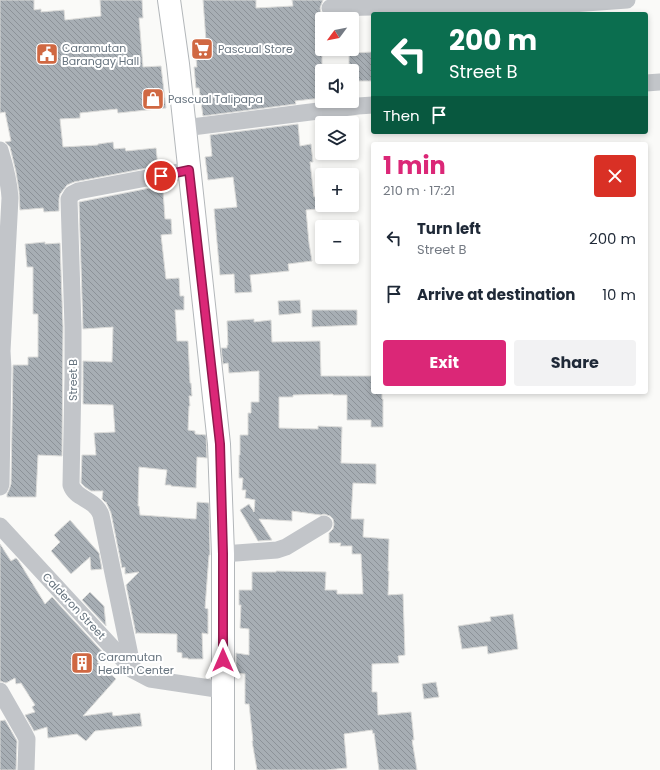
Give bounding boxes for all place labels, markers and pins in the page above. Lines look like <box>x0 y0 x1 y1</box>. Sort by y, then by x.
supermarket icon: Pascual Store <box>189 36 215 62</box>
place label: Caramutan Barangay Hall <box>62 40 139 69</box>
public building icon: Caramutan Barangay Hall <box>34 41 60 67</box>
place label: Pascual Store <box>218 41 293 57</box>
shop icon: Pascual Talipapa <box>140 86 166 112</box>
place label: Pascual Talipapa <box>168 91 263 107</box>
pin <box>144 159 178 193</box>
place label: Caramutan Health Center <box>98 649 174 678</box>
building icon: Caramutan Health Center <box>69 650 95 676</box>

